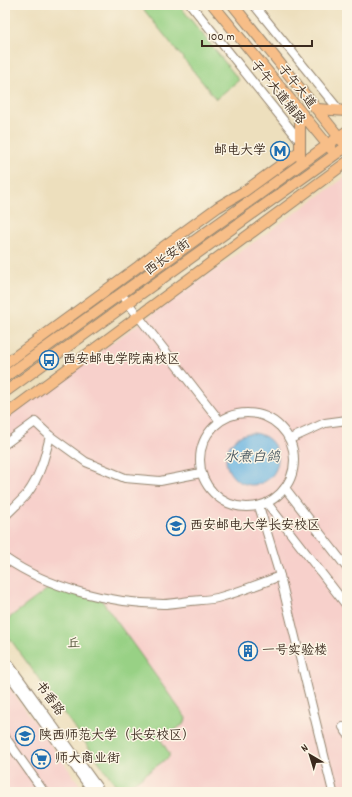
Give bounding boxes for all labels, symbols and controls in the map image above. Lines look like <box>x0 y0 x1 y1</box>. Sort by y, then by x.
scale bar <box>202 22 312 48</box>
text: 100 m <box>208 29 235 46</box>
street label: 子午大道辅路 <box>245 57 309 129</box>
street label: 子午大道 <box>272 61 320 113</box>
metro station icon: 邮电大学 <box>269 140 291 162</box>
place label: 邮电大学 <box>214 142 266 161</box>
street label: 西长安街 <box>141 235 195 281</box>
bus stop icon: 西安邮电学院南校区 <box>38 349 60 371</box>
place label: 西安邮电学院南校区 <box>63 351 180 370</box>
water label: 水煮白鸽 <box>224 448 281 468</box>
school or university icon: 西安邮电大学长安校区 <box>165 515 187 537</box>
place label: 西安邮电大学长安校区 <box>190 517 320 536</box>
park label: 丘 <box>67 635 81 654</box>
building icon: 一号实验楼 <box>237 640 259 662</box>
place label: 一号实验楼 <box>262 642 327 661</box>
street label: 书香路 <box>30 678 68 720</box>
school or university icon: 陕西师范大学（长安校区） <box>14 725 36 747</box>
place label: 陕西师范大学（长安校区） <box>39 727 195 746</box>
north arrow <box>290 735 330 775</box>
text: N <box>298 740 313 757</box>
supermarket icon: 师大商业街 <box>30 748 52 770</box>
place label: 师大商业街 <box>55 750 120 769</box>

